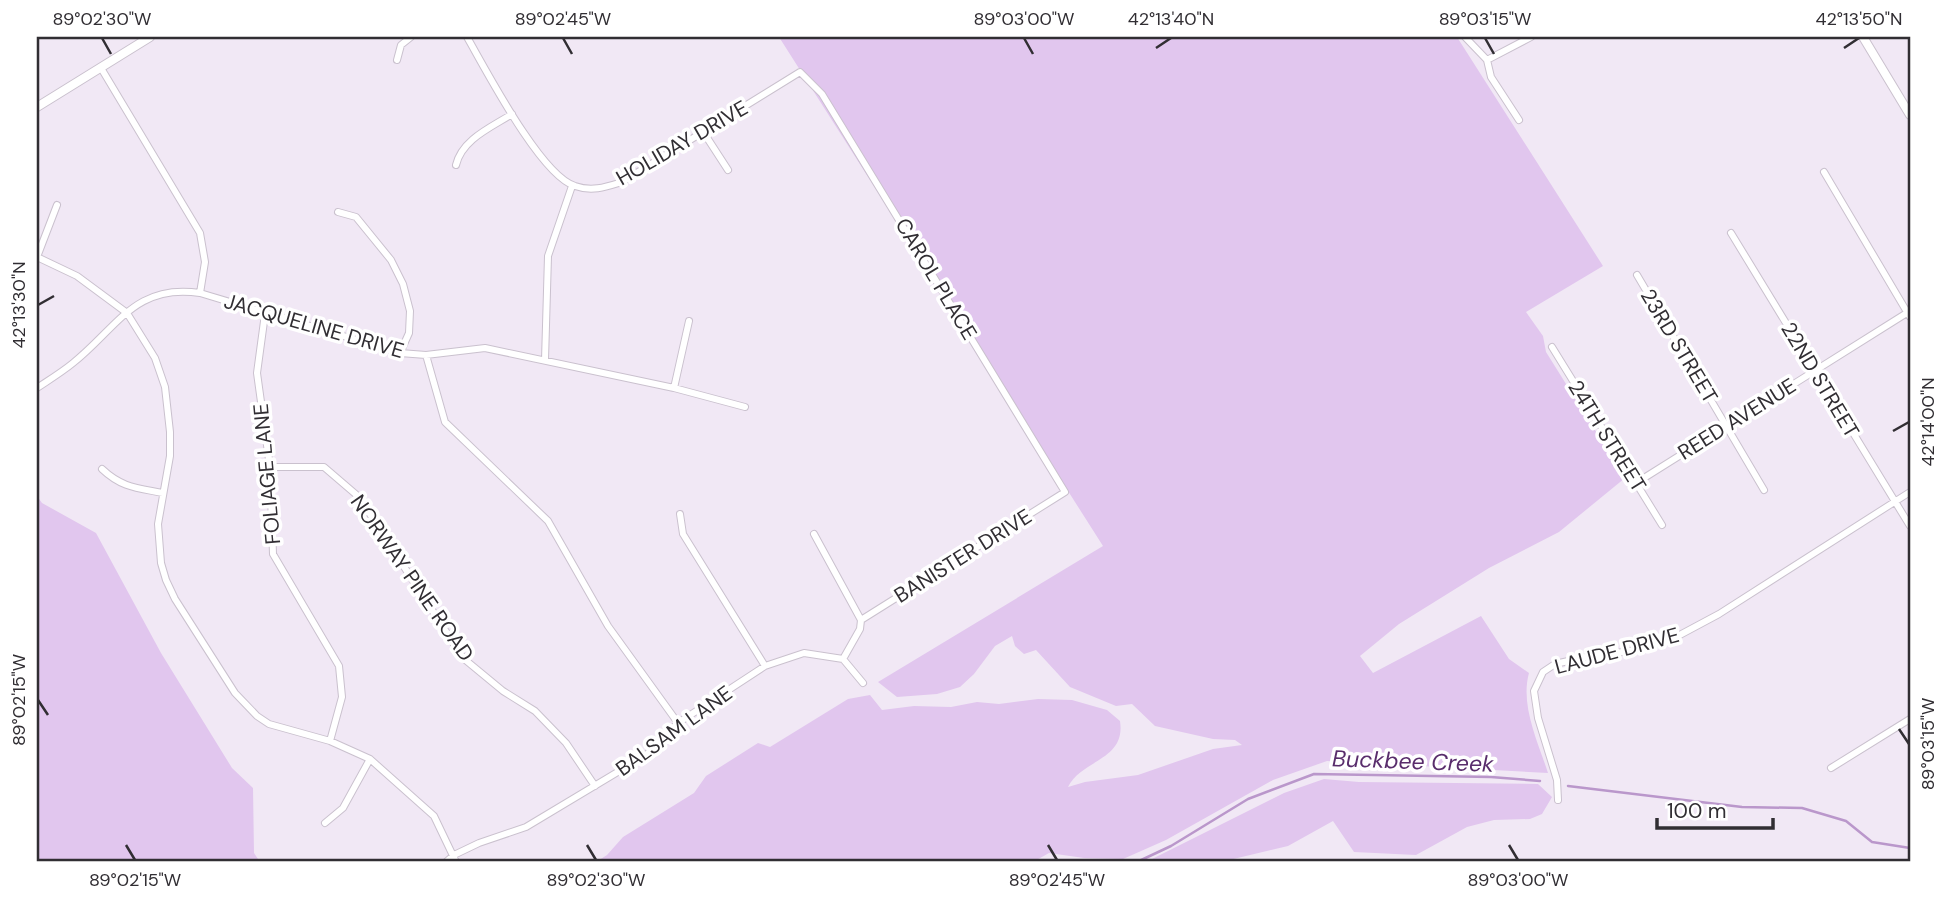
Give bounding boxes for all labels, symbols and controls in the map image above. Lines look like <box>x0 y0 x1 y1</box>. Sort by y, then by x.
text: 89°02'30"W <box>53 7 151 31</box>
text: 89°02'45"W <box>515 7 611 31</box>
text: 89°03'00"W <box>974 7 1075 31</box>
text: 42°13'40"N <box>1128 7 1214 31</box>
text: 89°03'15"W <box>1439 7 1531 31</box>
text: 42°13'50"N <box>1815 7 1903 31</box>
street label: HOLIDAY DRIVE <box>611 94 753 192</box>
street label: CAROL PLACE <box>889 213 983 345</box>
text: 42°13'30"N <box>7 261 31 349</box>
street label: 23RD STREET <box>1634 284 1724 409</box>
street label: JACQUELINE DRIVE <box>221 287 407 365</box>
street label: 22ND STREET <box>1774 317 1866 443</box>
street label: REED AVENUE <box>1673 372 1801 466</box>
street label: 24TH STREET <box>1562 375 1653 497</box>
text: 42°14'00"N <box>1916 377 1940 467</box>
street label: FOLIAGE LANE <box>247 402 287 546</box>
street label: NORWAY PINE ROAD <box>344 489 480 667</box>
street label: BANISTER DRIVE <box>889 503 1037 609</box>
street label: LAUDE DRIVE <box>1552 621 1682 681</box>
text: 89°02'15"W <box>7 654 31 746</box>
street label: BALSAM LANE <box>610 679 738 783</box>
text: 89°03'15"W <box>1916 698 1940 790</box>
water label: Buckbee Creek <box>1332 743 1495 779</box>
scale bar <box>1657 787 1772 831</box>
text: 100 m <box>1667 797 1727 825</box>
text: 89°02'15"W <box>89 868 181 892</box>
text: 89°02'30"W <box>547 868 645 892</box>
text: 89°02'45"W <box>1009 868 1105 892</box>
text: 89°03'00"W <box>1468 868 1569 892</box>

